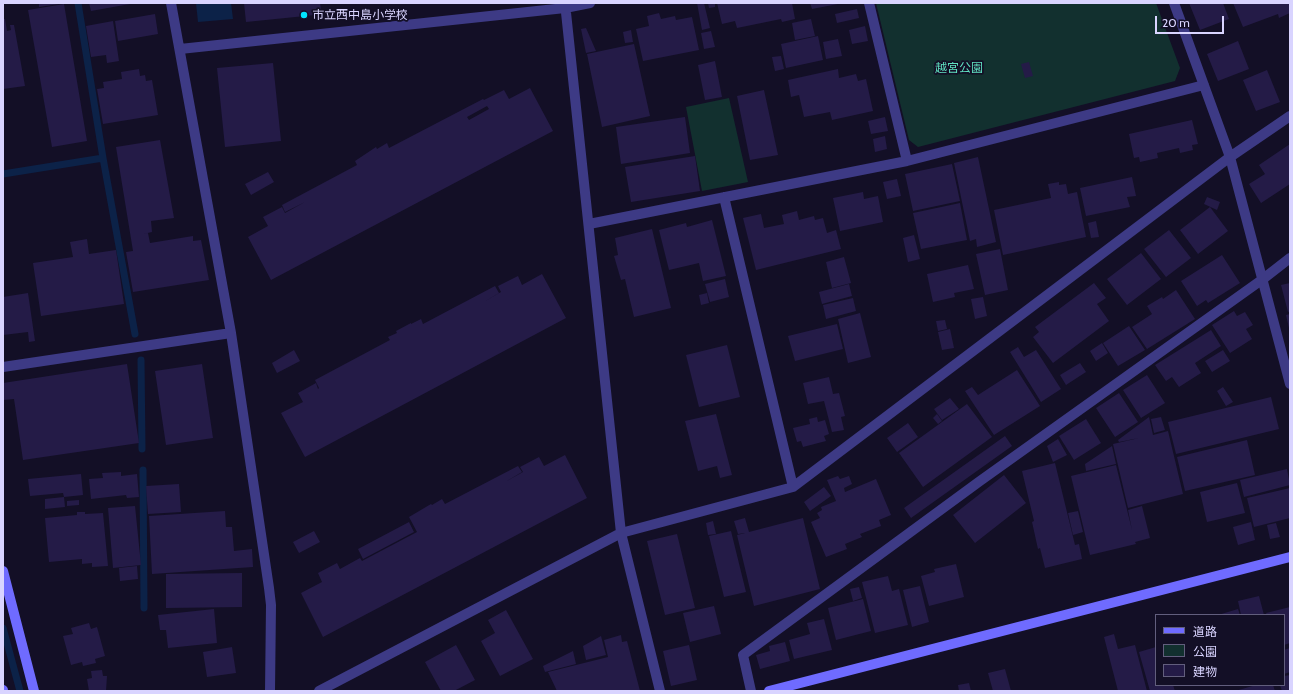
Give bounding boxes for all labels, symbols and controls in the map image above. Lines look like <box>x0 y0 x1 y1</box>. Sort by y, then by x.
place label: 市立西中島小学校 <box>312 8 408 22</box>
scale bar <box>1157 8 1226 34</box>
marker: 市立西中島小学校 <box>299 10 309 20</box>
text: 20 m <box>1162 15 1190 30</box>
park label: 越宮公園 <box>935 61 983 75</box>
legend <box>1155 614 1285 686</box>
text: 道路 <box>1193 624 1217 639</box>
text: 公園 <box>1193 644 1217 659</box>
text: 建物 <box>1193 664 1217 679</box>

